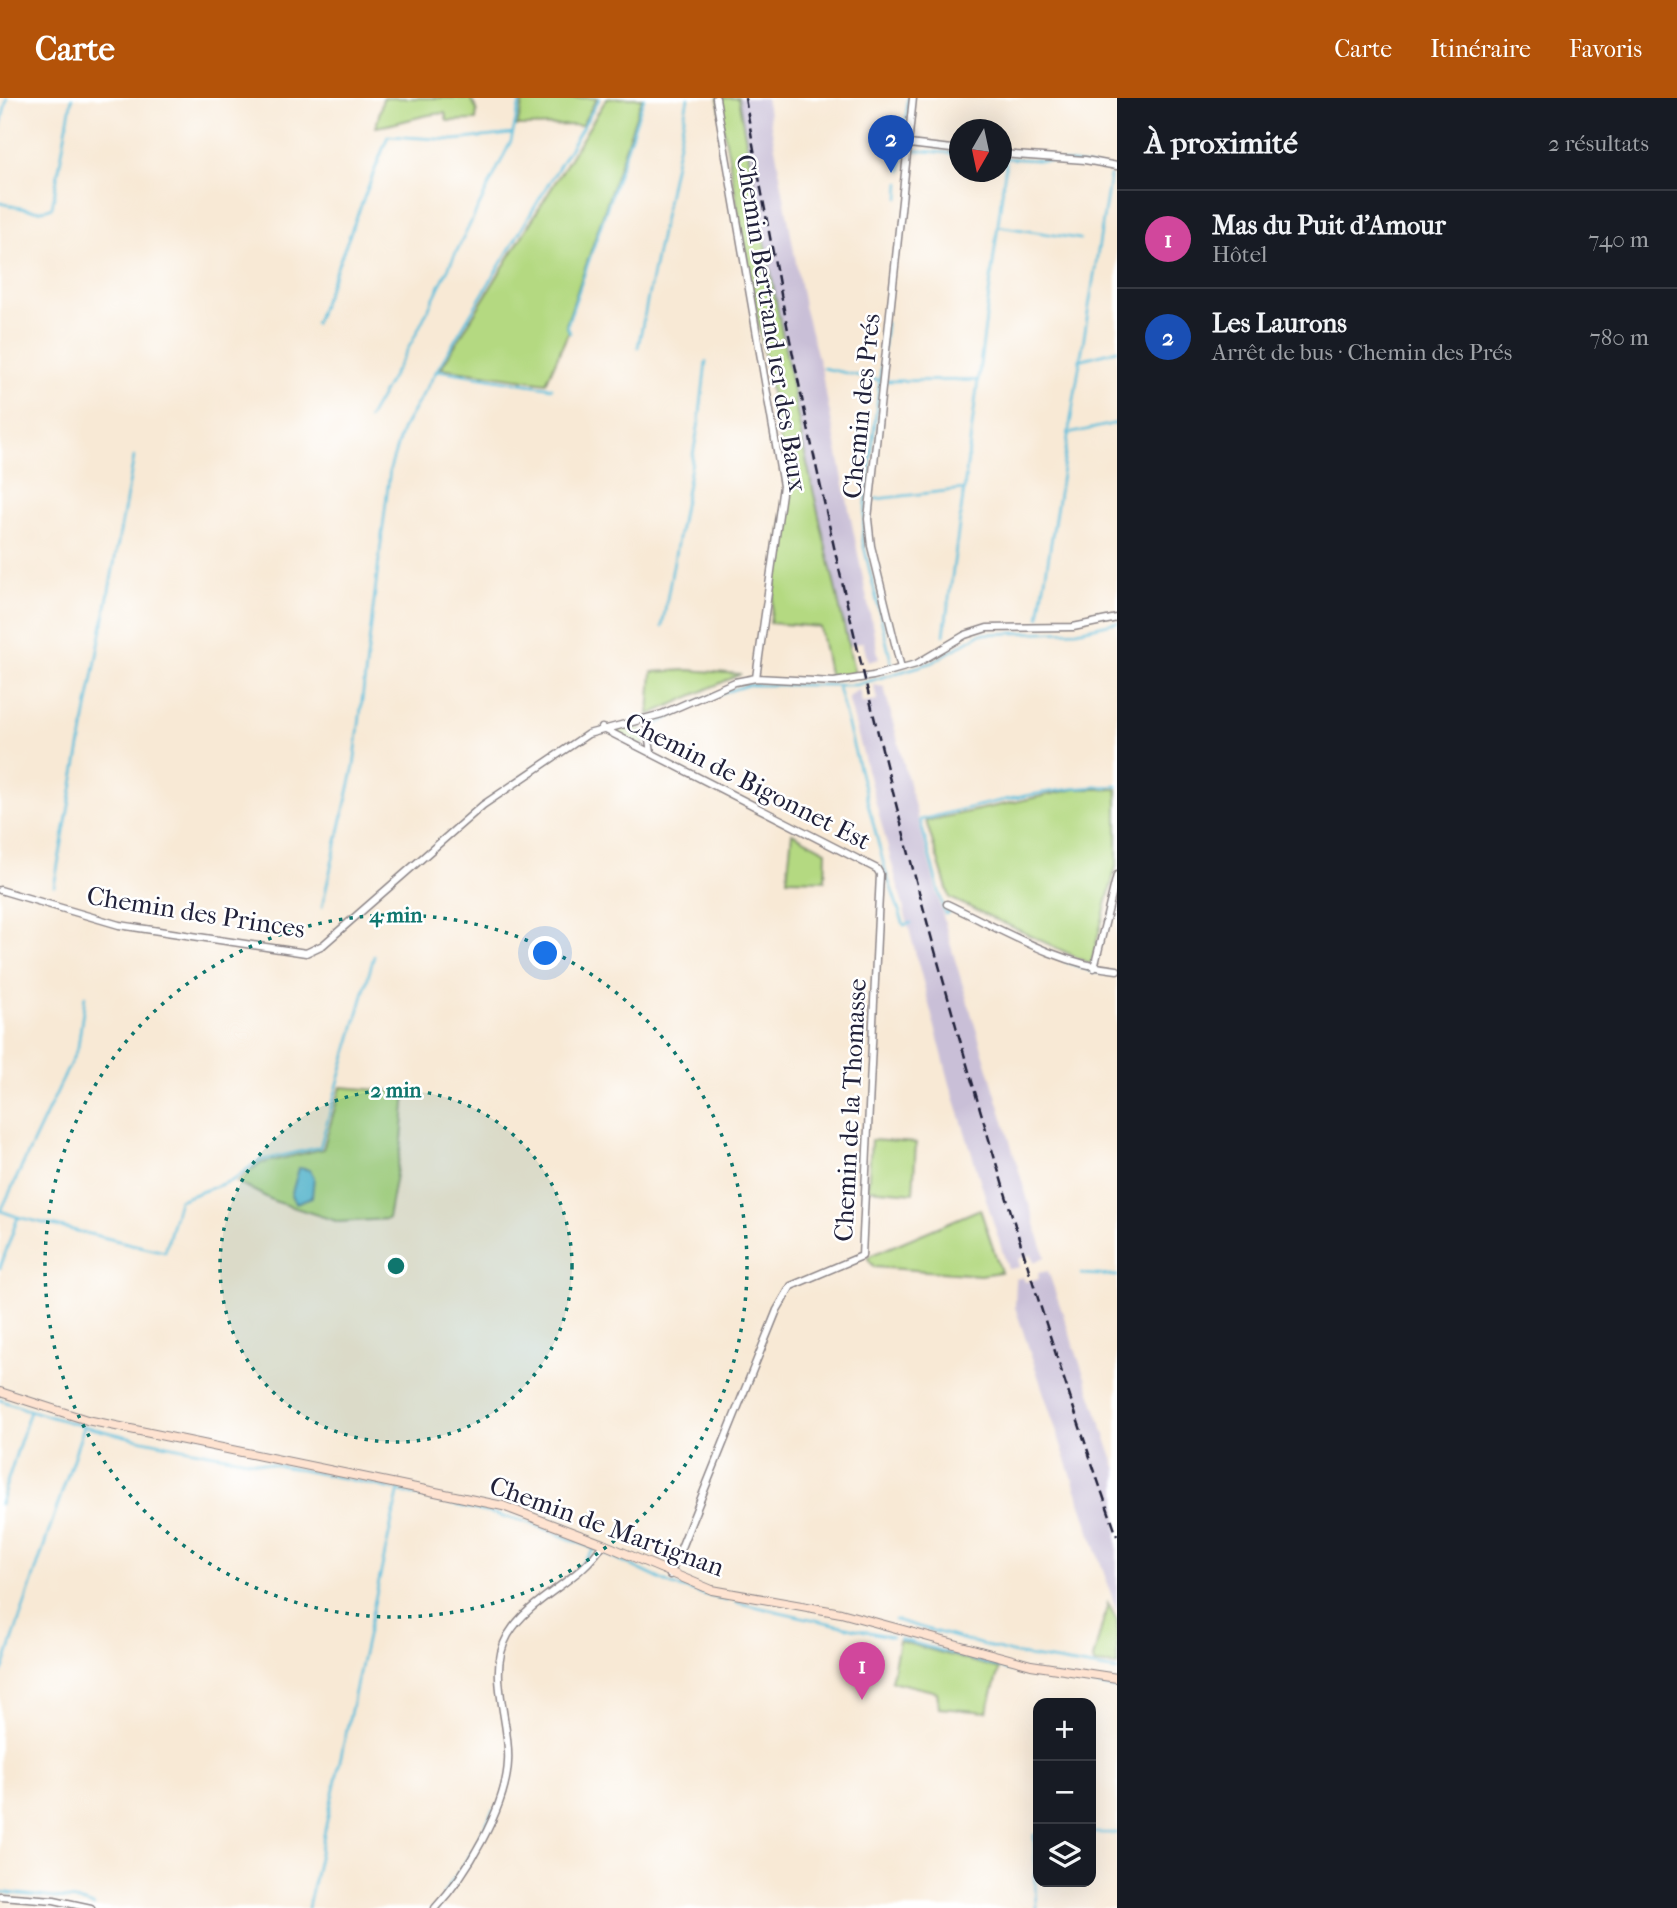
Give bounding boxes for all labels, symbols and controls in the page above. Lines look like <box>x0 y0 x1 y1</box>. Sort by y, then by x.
text: Carte <box>35 30 115 69</box>
text: Carte <box>1334 35 1392 63</box>
text: Itinéraire <box>1430 35 1531 63</box>
text: Favoris <box>1569 35 1642 63</box>
pin: 2 <box>868 115 914 173</box>
north arrow <box>949 119 1012 182</box>
text: À proximité <box>1145 126 1298 161</box>
text: 2 résultats <box>1548 130 1649 157</box>
street label: Chemin Bertrand 1er des Baux <box>730 152 814 494</box>
text: Mas du Puit d'Amour <box>1212 210 1446 241</box>
text: 1 <box>1164 226 1172 253</box>
text: 740 m <box>1588 226 1649 253</box>
text: Hôtel <box>1212 241 1267 268</box>
text: Les Laurons <box>1212 308 1347 339</box>
street label: Chemin des Prés <box>836 312 887 500</box>
text: 2 <box>1162 324 1174 351</box>
text: 780 m <box>1590 324 1649 351</box>
text: Arrêt de bus · Chemin des Prés <box>1212 339 1512 366</box>
street label: Chemin de Bigonnet Est <box>620 706 876 857</box>
street label: Chemin des Princes <box>85 880 307 945</box>
text: 4 min <box>369 903 423 928</box>
your location <box>528 936 562 970</box>
street label: Chemin de la Thomasse <box>828 978 873 1242</box>
text: 2 min <box>370 1078 422 1102</box>
centre of rings <box>384 1254 408 1278</box>
street label: Chemin de Martignan <box>485 1470 728 1583</box>
pin: 1 <box>839 1642 885 1700</box>
map controls <box>1033 1698 1096 1887</box>
button: + <box>1033 1698 1096 1761</box>
button: − <box>1033 1761 1096 1824</box>
button: layers <box>1033 1824 1096 1887</box>

